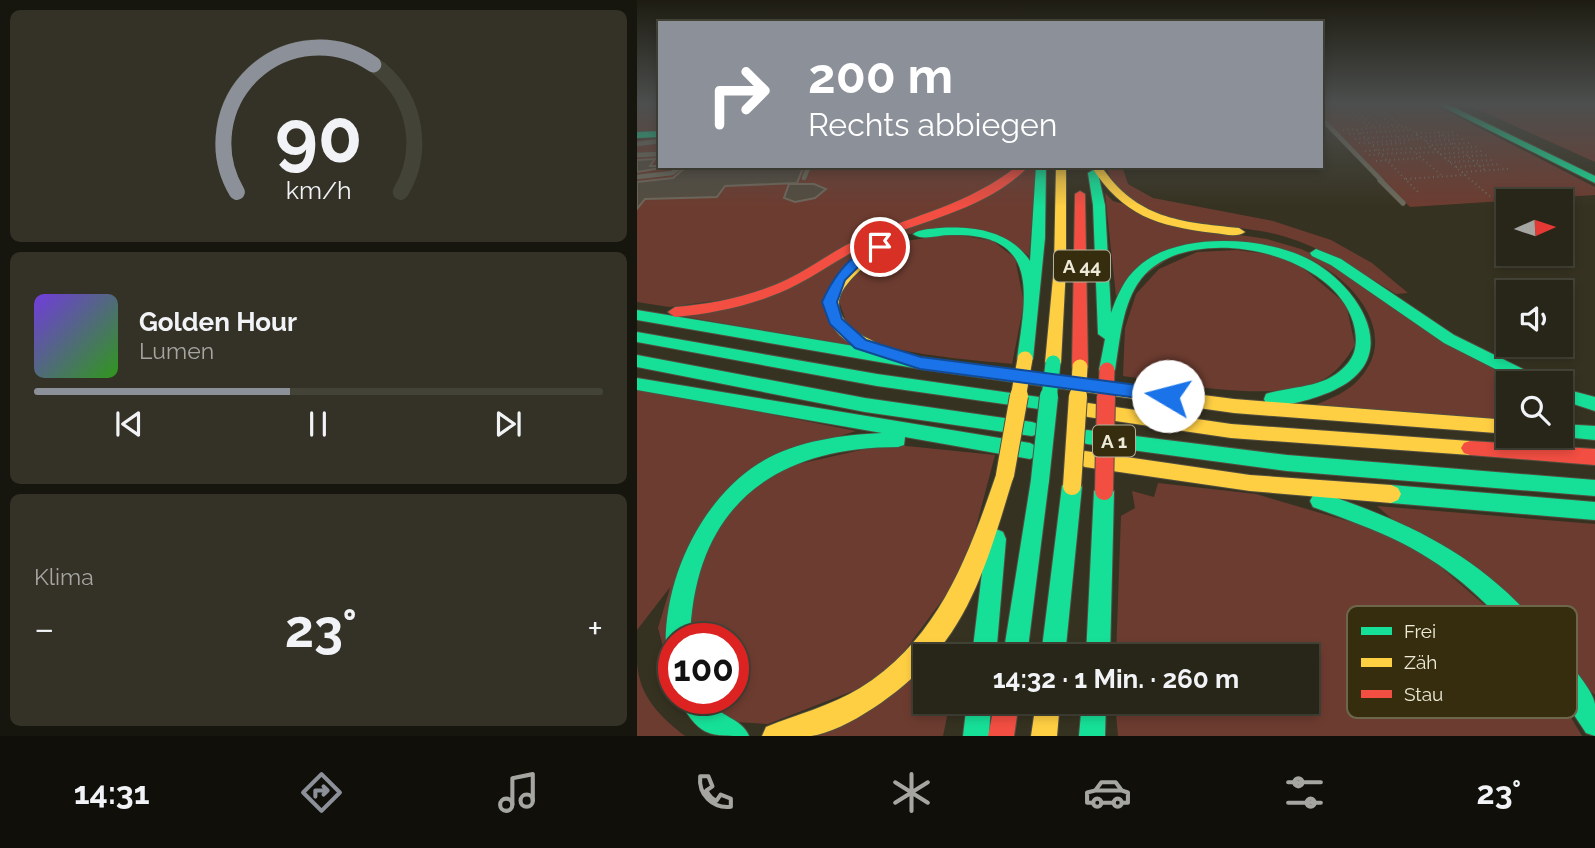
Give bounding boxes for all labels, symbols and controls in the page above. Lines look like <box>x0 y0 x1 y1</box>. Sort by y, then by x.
text: 200 m <box>808 47 953 104</box>
icon: right <box>693 49 784 140</box>
text: 90 <box>275 94 362 179</box>
text: Rechts abbiegen <box>808 106 1057 143</box>
text: km/h <box>286 175 351 205</box>
north arrow <box>1496 189 1573 266</box>
map controls <box>1496 189 1573 448</box>
pin <box>850 217 910 277</box>
icon: arrive <box>861 228 899 266</box>
road number: A 44 <box>1054 250 1110 282</box>
button: sound <box>1496 280 1573 357</box>
text: Golden Hour <box>139 307 297 337</box>
text: Lumen <box>139 337 214 364</box>
position arrow <box>1131 359 1205 433</box>
button: search <box>1496 371 1573 448</box>
icon: previous <box>110 405 148 443</box>
icon: pause <box>299 405 337 443</box>
icon: next <box>489 405 527 443</box>
road number: A 1 <box>1093 426 1135 456</box>
text: Klima <box>34 563 94 590</box>
text: 23° <box>285 598 357 659</box>
text: − <box>34 606 54 651</box>
text: + <box>587 606 603 651</box>
legend <box>1347 606 1577 718</box>
text: Frei <box>1404 620 1436 642</box>
speed limit sign: 100 <box>658 623 749 714</box>
text: Zäh <box>1404 651 1437 673</box>
text: 14:32 · 1 Min. · 260 m <box>993 664 1239 694</box>
text: Stau <box>1404 683 1443 705</box>
icon: directions <box>297 768 346 817</box>
icon: music <box>494 768 543 817</box>
icon: phone <box>690 768 739 817</box>
icon: climate <box>887 768 936 817</box>
icon: car <box>1083 768 1132 817</box>
icon: filters <box>1280 768 1329 817</box>
text: 14:31 <box>74 774 149 811</box>
text: 23° <box>1477 774 1521 811</box>

